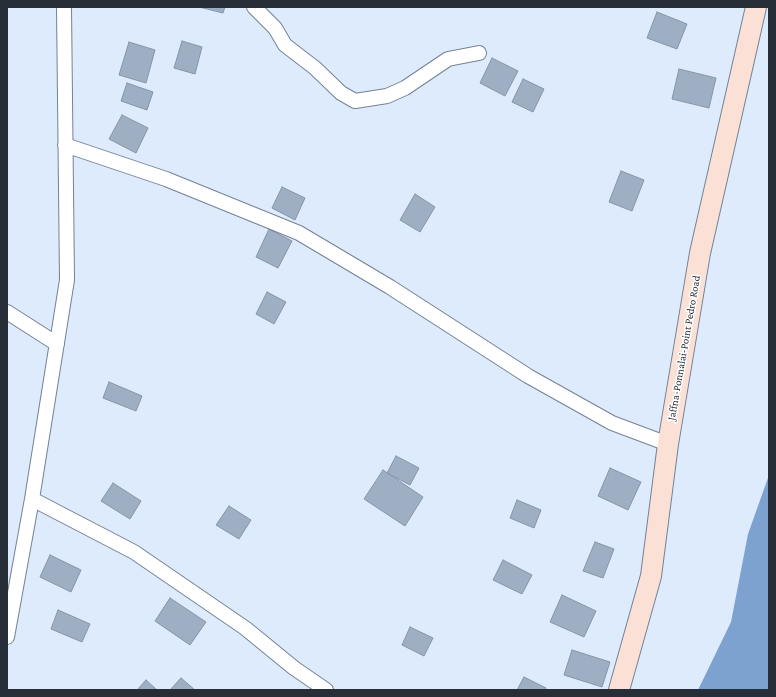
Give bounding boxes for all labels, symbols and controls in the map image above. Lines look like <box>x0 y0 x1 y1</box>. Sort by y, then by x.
street label: Jaffna-Ponnalai-Point Pedro Road <box>665 274 703 422</box>

